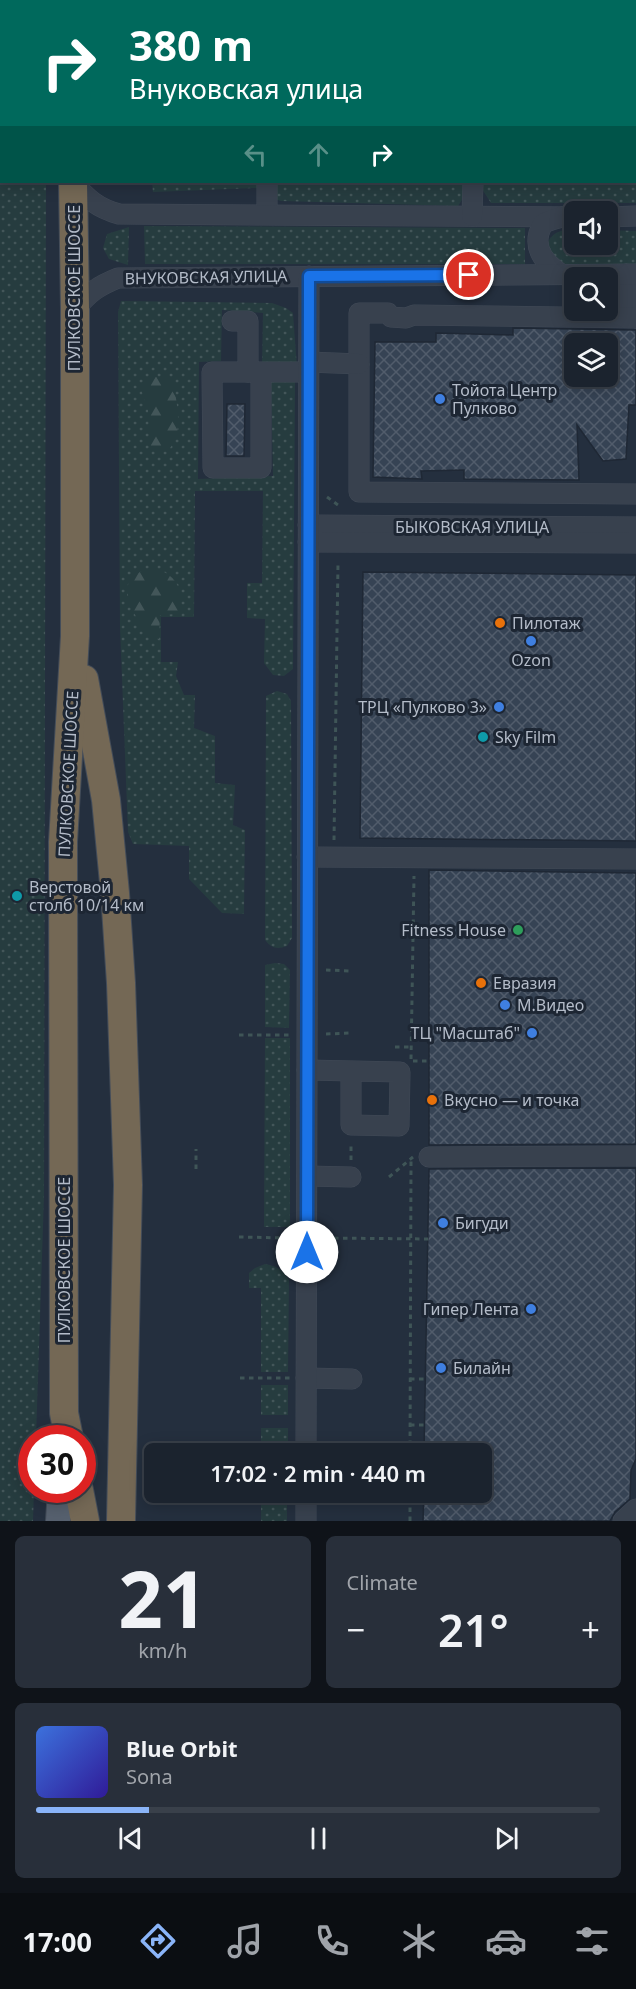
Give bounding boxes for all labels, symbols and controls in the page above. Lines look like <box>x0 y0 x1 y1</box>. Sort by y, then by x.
text: 380 m <box>129 16 253 73</box>
icon: right <box>30 24 108 102</box>
text: Внуковская улица <box>129 70 363 107</box>
icon: left <box>239 138 272 171</box>
icon: ahead <box>302 138 335 171</box>
icon: right <box>365 138 398 171</box>
map controls <box>564 201 618 387</box>
button: sound <box>564 201 618 255</box>
street label: ПУЛКОВСКОЕ ШОССЕ <box>63 205 85 371</box>
pin <box>443 249 494 300</box>
icon: arrive <box>452 258 485 291</box>
street label: ВНУКОВСКАЯ УЛИЦА <box>124 265 288 289</box>
button: search <box>564 267 618 321</box>
button: layers <box>564 333 618 387</box>
place label: Тойота Центр Пулково <box>452 379 557 419</box>
marker: Тойота Центр Пулково <box>433 392 447 406</box>
street label: БЫКОВСКАЯ УЛИЦА <box>395 516 550 538</box>
place label: Пилотаж <box>512 612 581 634</box>
marker: Пилотаж <box>493 616 507 630</box>
marker: Ozon <box>524 634 538 648</box>
place label: Ozon <box>511 649 551 671</box>
street label: ПУЛКОВСКОЕ ШОССЕ <box>53 690 83 858</box>
place label: ТРЦ «Пулково 3» <box>358 696 487 718</box>
marker: ТРЦ «Пулково 3» <box>492 700 506 714</box>
place label: Sky Film <box>495 726 556 748</box>
marker: Sky Film <box>476 730 490 744</box>
place label: Верстовой столб 10/14 км <box>29 876 144 916</box>
marker: Верстовой столб 10/14 км <box>10 889 24 903</box>
place label: Fitness House <box>401 919 506 941</box>
marker: Fitness House <box>511 923 525 937</box>
place label: Евразия <box>493 972 557 994</box>
marker: Евразия <box>474 976 488 990</box>
place label: М.Видео <box>517 994 584 1016</box>
marker: М.Видео <box>498 998 512 1012</box>
place label: ТЦ "Масштаб" <box>411 1022 520 1044</box>
marker: ТЦ "Масштаб" <box>525 1026 539 1040</box>
place label: Вкусно — и точка <box>444 1089 579 1111</box>
marker: Вкусно — и точка <box>425 1093 439 1107</box>
street label: ПУЛКОВСКОЕ ШОССЕ <box>53 1177 75 1343</box>
place label: Бигуди <box>455 1212 509 1234</box>
marker: Бигуди <box>436 1216 450 1230</box>
position arrow <box>275 1220 339 1284</box>
place label: Гипер Лента <box>423 1298 519 1320</box>
marker: Гипер Лента <box>524 1302 538 1316</box>
place label: Билайн <box>453 1357 511 1379</box>
marker: Билайн <box>434 1361 448 1375</box>
speed limit sign: 30 <box>18 1425 96 1503</box>
text: 17:02 · 2 min · 440 m <box>210 1458 426 1488</box>
text: 21 <box>118 1545 207 1651</box>
text: Climate <box>347 1569 418 1596</box>
text: 21° <box>438 1599 509 1660</box>
text: − <box>347 1607 365 1652</box>
text: + <box>581 1607 600 1652</box>
text: km/h <box>138 1637 187 1664</box>
text: Blue Orbit <box>126 1733 238 1763</box>
text: Sona <box>126 1763 173 1790</box>
icon: previous <box>114 1822 147 1855</box>
icon: pause <box>302 1822 335 1855</box>
icon: next <box>490 1822 523 1855</box>
icon: directions <box>137 1920 179 1962</box>
icon: music <box>224 1920 266 1962</box>
icon: phone <box>311 1920 353 1962</box>
icon: climate <box>398 1920 440 1962</box>
icon: car <box>485 1920 527 1962</box>
icon: filters <box>571 1920 613 1962</box>
text: 17:00 <box>22 1923 92 1960</box>

